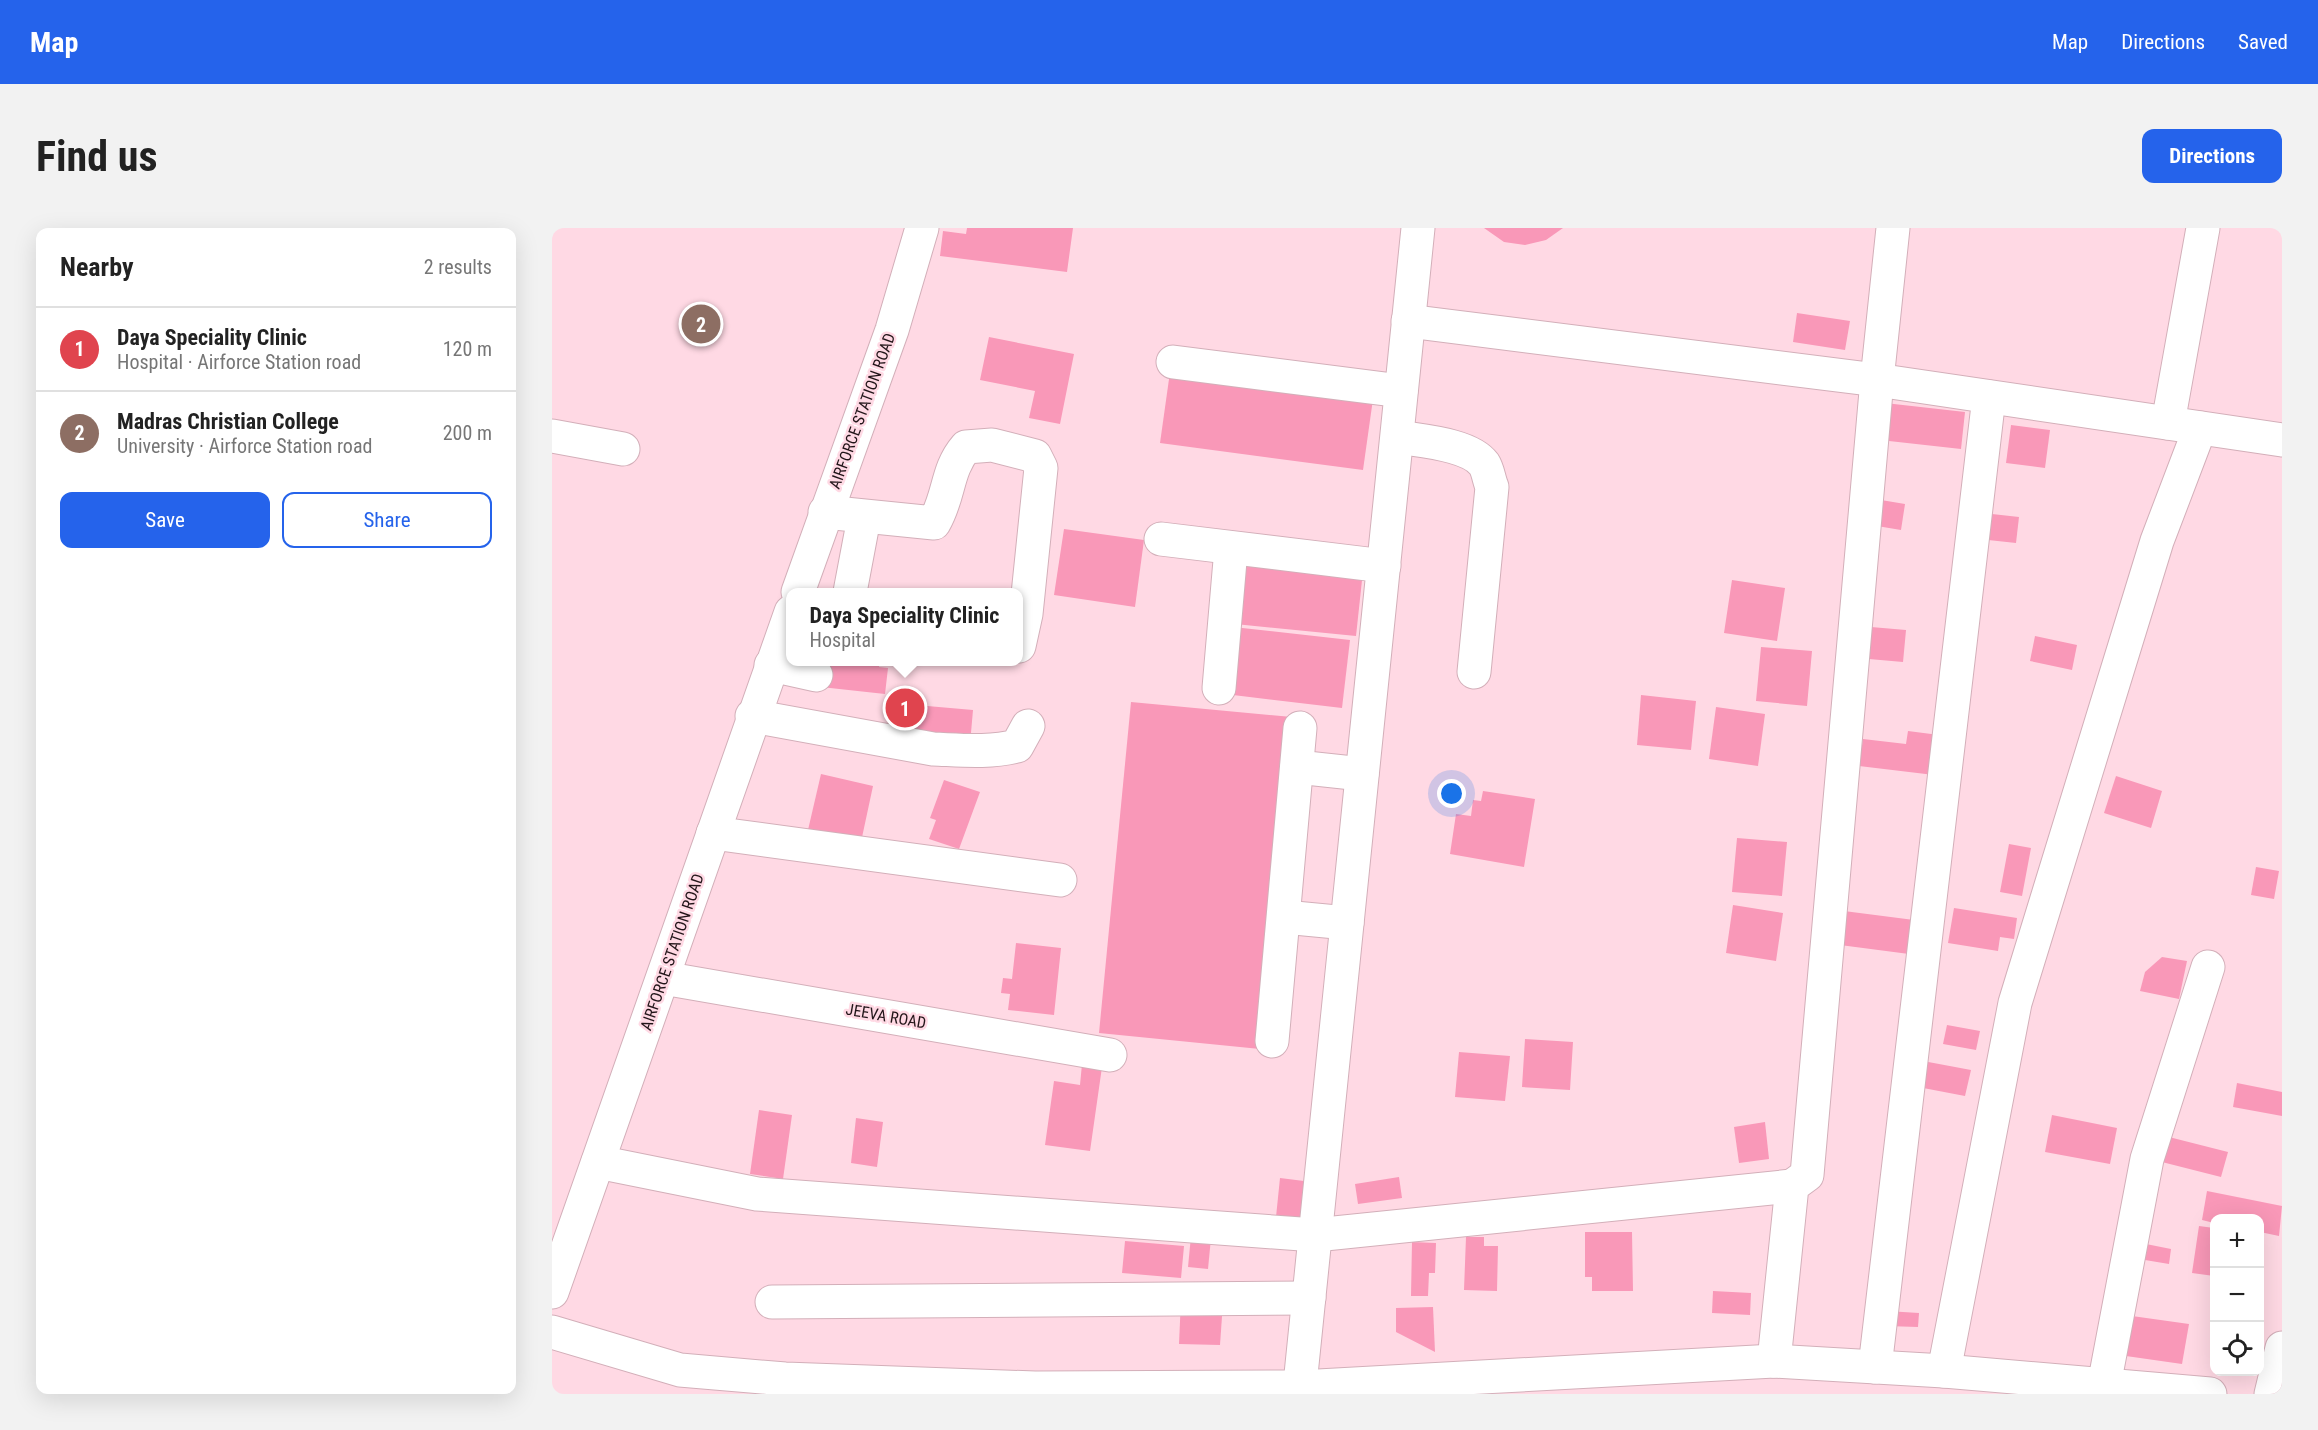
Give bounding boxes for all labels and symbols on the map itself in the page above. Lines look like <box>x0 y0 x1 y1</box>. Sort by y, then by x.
pin: 2 <box>682 302 720 346</box>
street label: AIRFORCE STATION ROAD <box>825 331 899 491</box>
pin: 1 <box>886 686 924 730</box>
your location <box>1437 779 1466 808</box>
street label: AIRFORCE STATION ROAD <box>636 871 708 1033</box>
street label: JEEVA ROAD <box>844 1000 928 1032</box>

